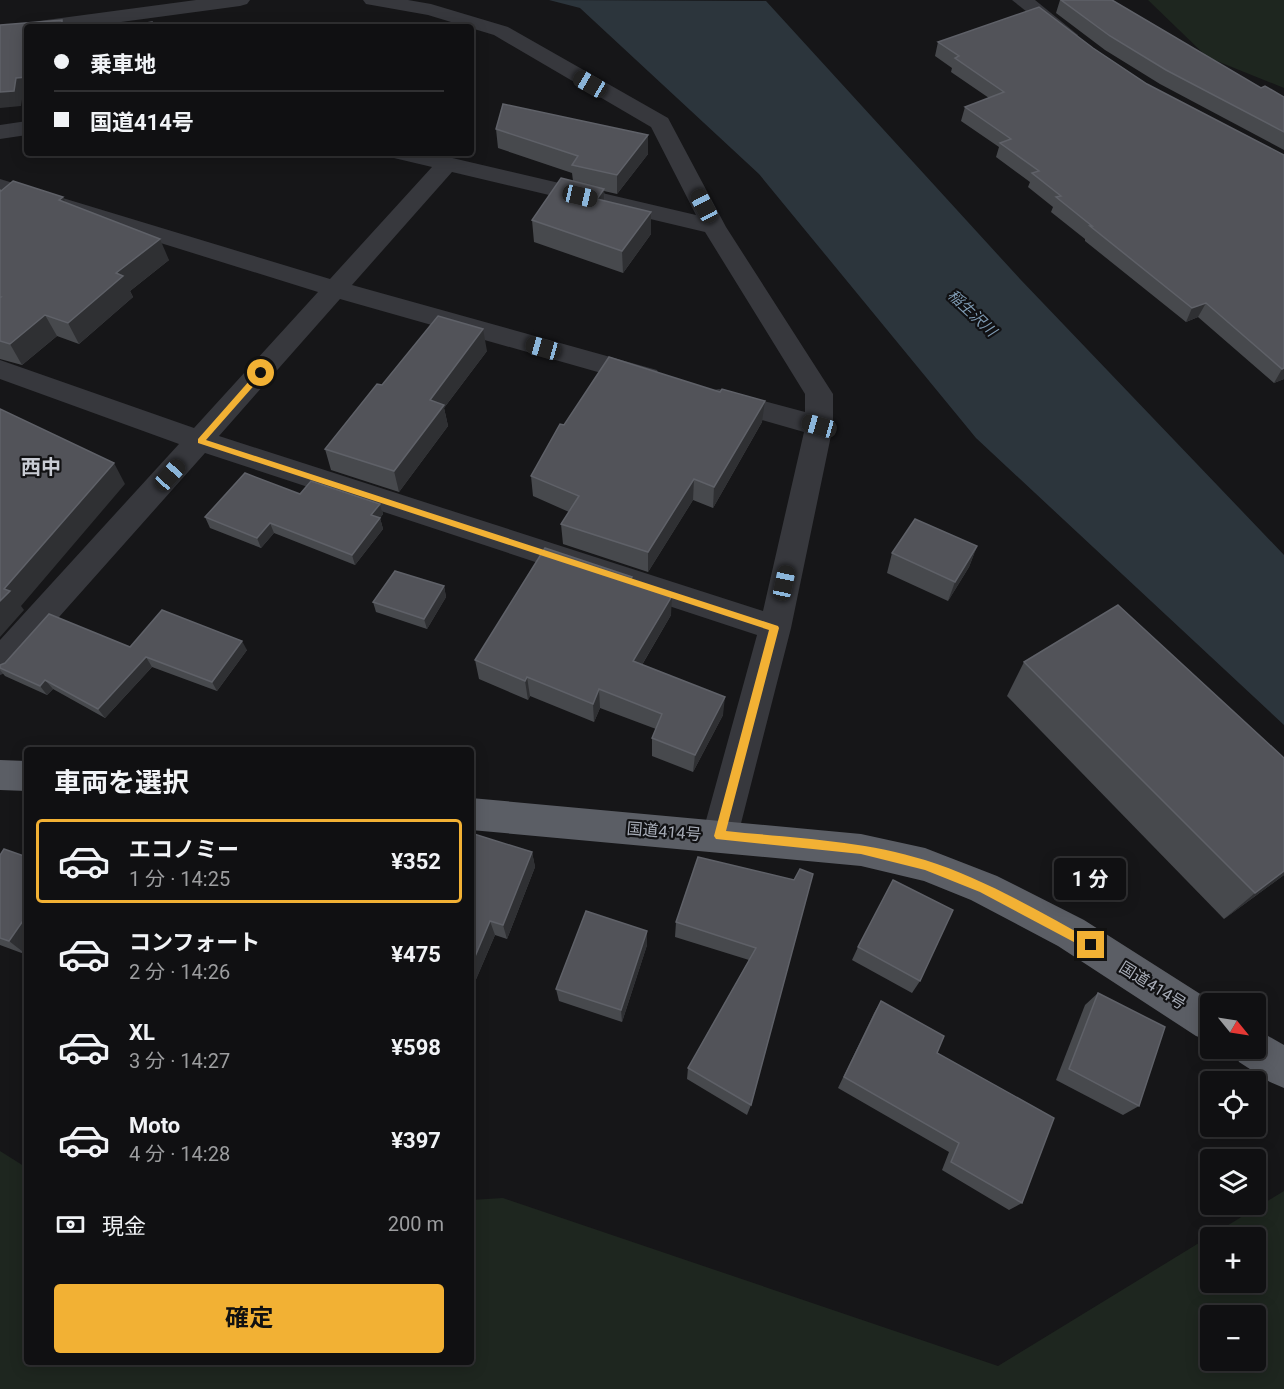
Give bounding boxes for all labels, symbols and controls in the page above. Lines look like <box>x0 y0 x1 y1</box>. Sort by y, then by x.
text: 乗車地 <box>90 52 156 77</box>
car <box>570 67 610 101</box>
text: 国道414号 <box>90 110 194 135</box>
car <box>560 183 600 209</box>
car <box>688 186 720 226</box>
water label: 稲生沢川 <box>944 286 1002 341</box>
car <box>523 334 563 362</box>
route start <box>247 359 274 386</box>
car <box>799 412 839 440</box>
district label: 西中 <box>21 455 61 479</box>
car <box>151 456 189 494</box>
car <box>771 564 797 602</box>
text: 車両を選択 <box>54 767 189 799</box>
street label: 国道414号 <box>626 819 702 844</box>
icon: car <box>57 834 111 888</box>
text: エコノミー <box>129 837 239 862</box>
text: ¥352 <box>391 849 441 874</box>
callout: 1 分 <box>1055 858 1127 900</box>
text: 1 分 · 14:25 <box>129 867 230 891</box>
text: 1 分 <box>1072 867 1108 891</box>
icon: car <box>57 927 111 981</box>
text: コンフォート <box>129 930 260 955</box>
route end <box>1077 931 1104 958</box>
text: ¥475 <box>391 942 441 967</box>
street label: 国道414号 <box>1116 957 1190 1013</box>
text: 2 分 · 14:26 <box>129 960 230 984</box>
north arrow <box>1200 993 1266 1059</box>
map controls <box>1200 993 1266 1371</box>
icon: car <box>57 1020 111 1074</box>
text: XL <box>129 1020 155 1045</box>
text: ¥598 <box>391 1035 441 1060</box>
text: 3 分 · 14:27 <box>129 1049 230 1073</box>
button: locate <box>1200 1071 1266 1137</box>
icon: car <box>57 1113 111 1167</box>
text: Moto <box>129 1113 180 1138</box>
text: ¥397 <box>391 1128 441 1153</box>
text: 4 分 · 14:28 <box>129 1142 230 1166</box>
button: layers <box>1200 1149 1266 1215</box>
icon: cash <box>54 1208 87 1241</box>
text: 200 m <box>388 1212 444 1236</box>
text: 現金 <box>102 1214 146 1239</box>
button: + <box>1200 1227 1266 1293</box>
button: 確定 <box>54 1284 444 1353</box>
button: − <box>1200 1305 1266 1371</box>

